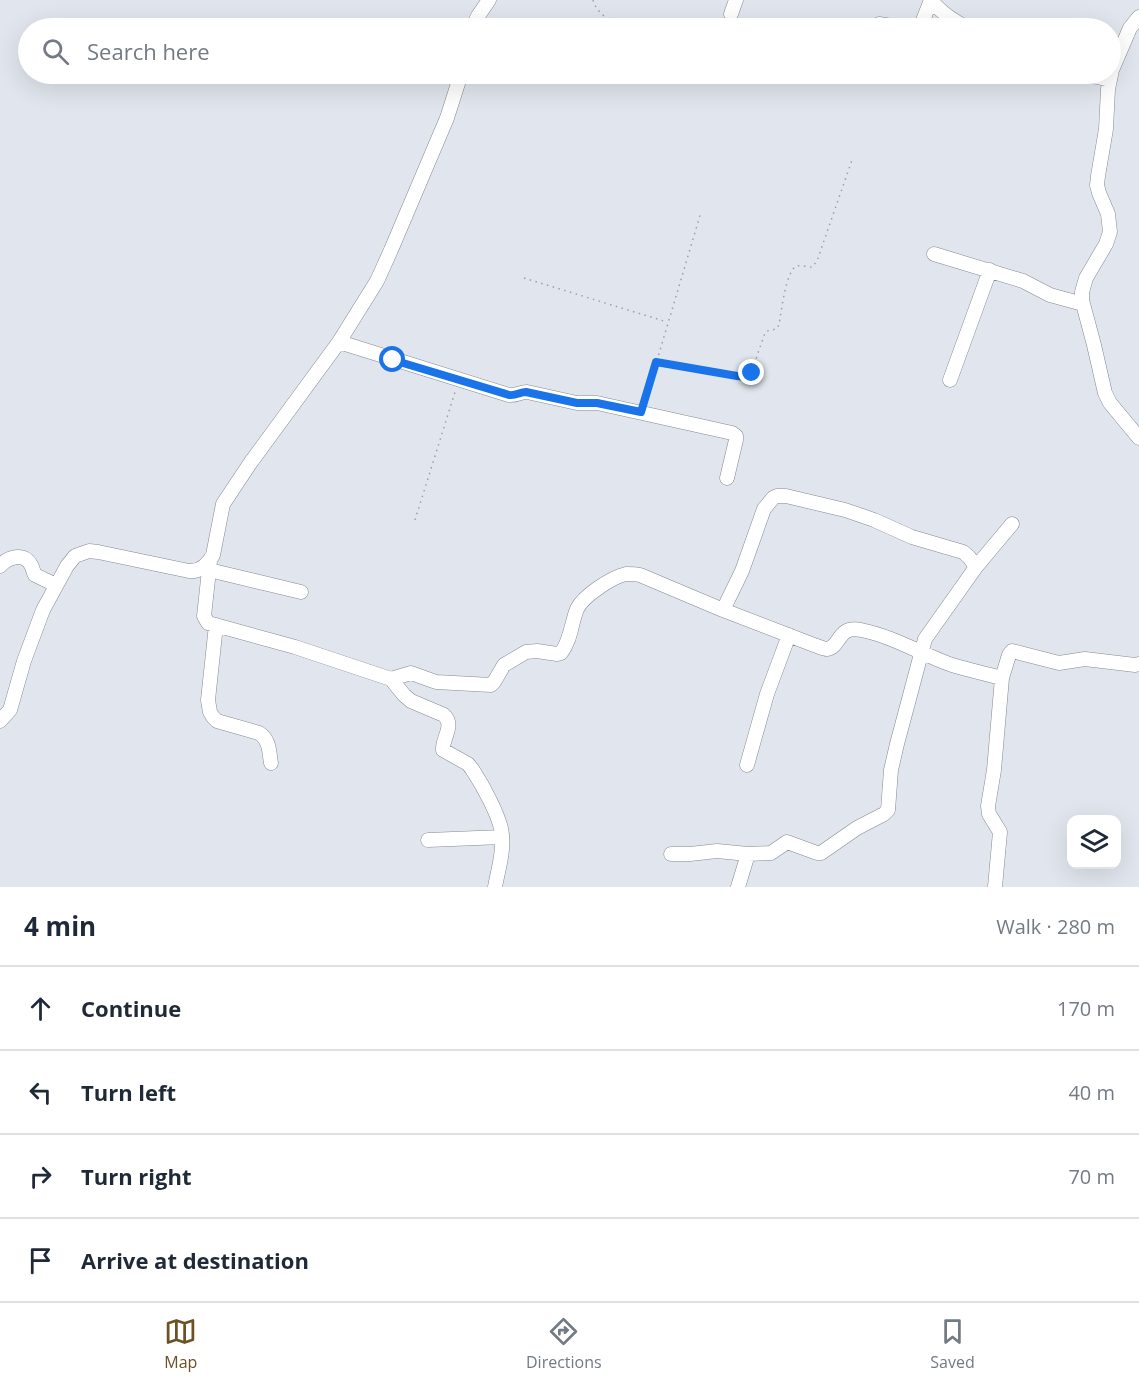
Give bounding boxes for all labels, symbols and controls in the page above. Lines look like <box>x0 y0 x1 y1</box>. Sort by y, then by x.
search box <box>18 18 1121 84</box>
icon: search <box>39 35 72 68</box>
text: Search here <box>87 36 210 66</box>
route start <box>379 346 405 372</box>
route end <box>738 359 764 385</box>
map controls <box>1067 815 1121 869</box>
button: layers <box>1067 815 1121 869</box>
text: 4 min <box>24 908 96 944</box>
text: Walk · 280 m <box>996 913 1115 940</box>
icon: ahead <box>24 992 57 1025</box>
text: Continue <box>81 993 181 1023</box>
text: 170 m <box>1057 995 1115 1022</box>
icon: left <box>24 1076 57 1109</box>
text: Turn left <box>81 1077 176 1107</box>
text: 40 m <box>1068 1079 1115 1106</box>
icon: right <box>24 1160 57 1193</box>
text: Turn right <box>81 1161 192 1191</box>
text: 70 m <box>1068 1163 1115 1190</box>
icon: arrive <box>24 1244 57 1277</box>
text: Arrive at destination <box>81 1245 309 1275</box>
tab: Map <box>164 1315 197 1373</box>
tab: Directions <box>526 1315 602 1373</box>
tab: Saved <box>930 1315 975 1373</box>

